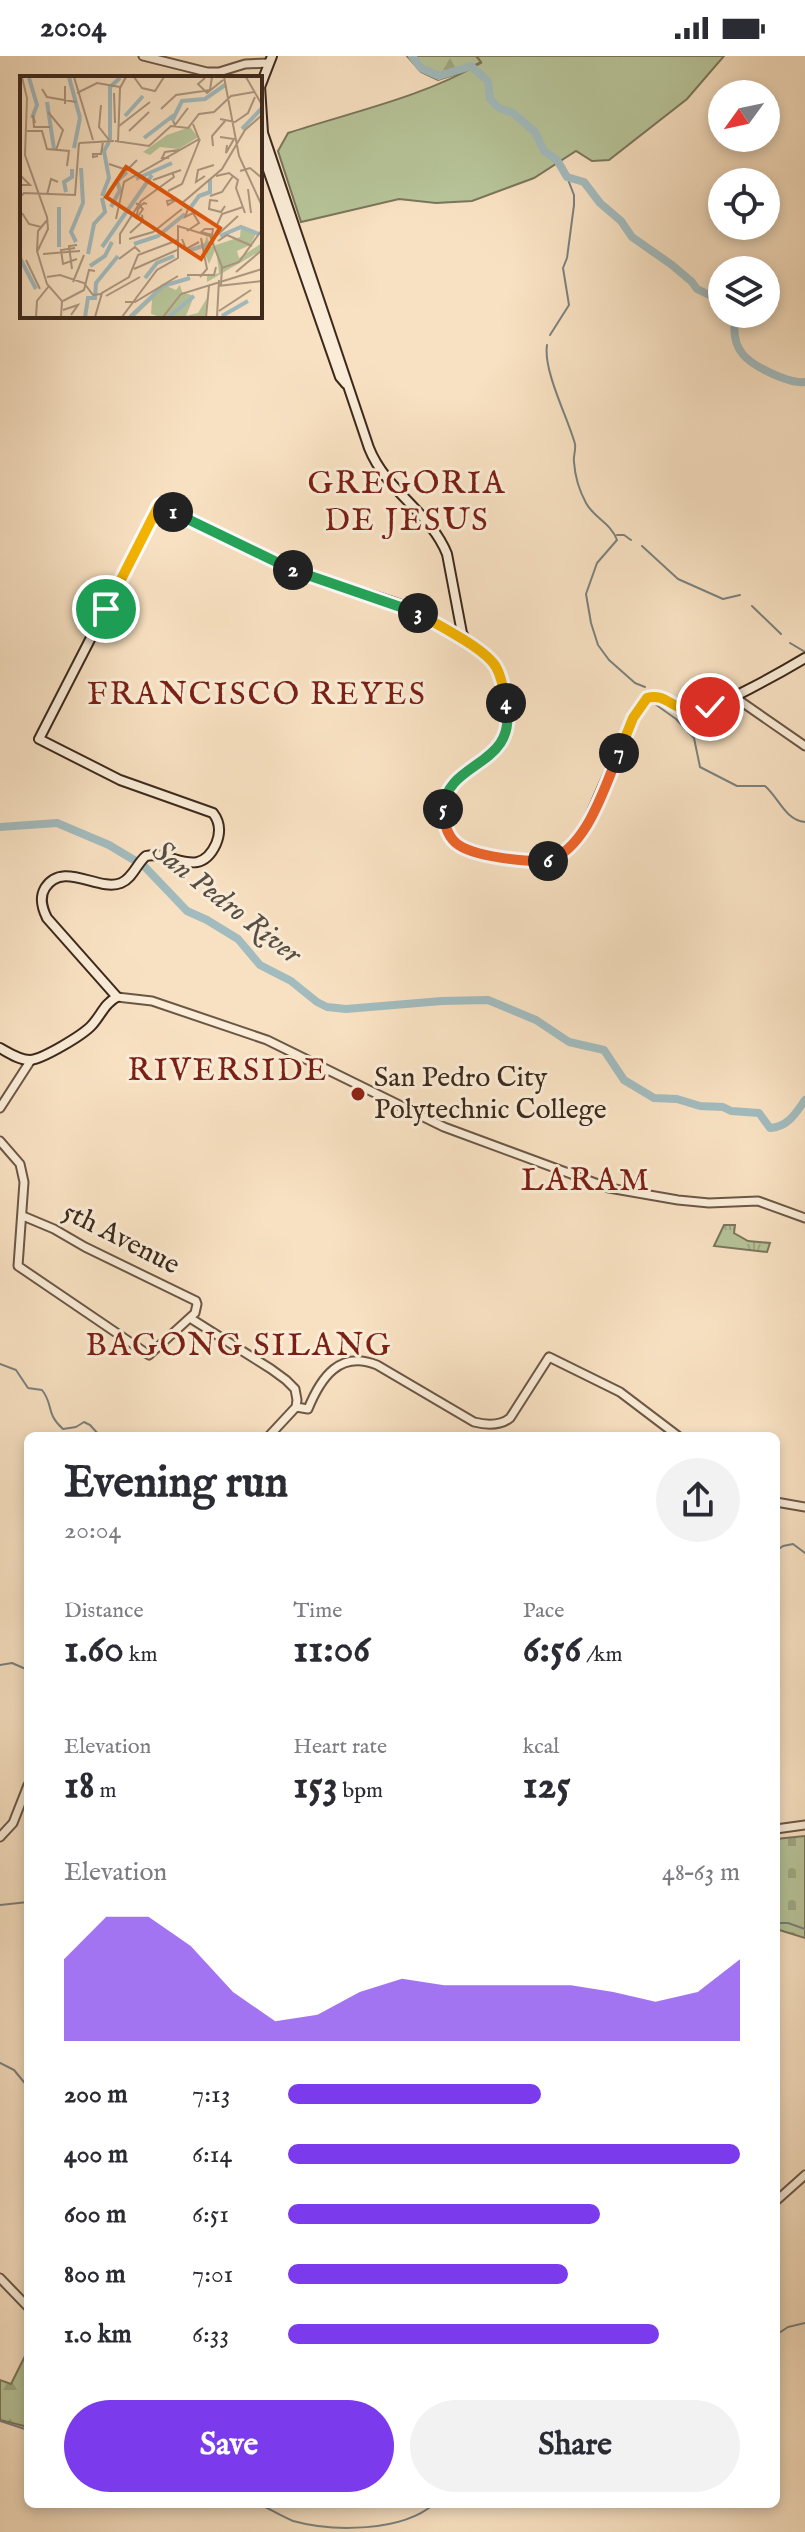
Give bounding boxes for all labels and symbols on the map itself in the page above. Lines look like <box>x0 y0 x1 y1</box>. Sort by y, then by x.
inset map <box>20 76 262 318</box>
north arrow <box>708 80 780 152</box>
district label: GREGORIA DE JESUS <box>308 464 506 542</box>
pin: 1 <box>153 492 193 532</box>
pin: 2 <box>273 550 313 590</box>
pin <box>72 575 140 643</box>
pin: 3 <box>398 593 438 633</box>
pin <box>676 673 744 741</box>
district label: FRANCISCO REYES <box>87 675 427 716</box>
pin: 4 <box>486 683 526 723</box>
pin: 7 <box>599 733 639 773</box>
pin: 5 <box>423 789 463 829</box>
water label: San Pedro River <box>143 833 310 975</box>
pin: 6 <box>528 841 568 881</box>
district label: RIVERSIDE <box>128 1051 328 1092</box>
place label: San Pedro City Polytechnic College <box>374 1061 607 1128</box>
marker: San Pedro City Polytechnic College <box>349 1085 367 1103</box>
district label: LARAM <box>521 1161 651 1202</box>
street label: 5th Avenue <box>57 1195 185 1283</box>
district label: BAGONG SILANG <box>86 1326 392 1367</box>

